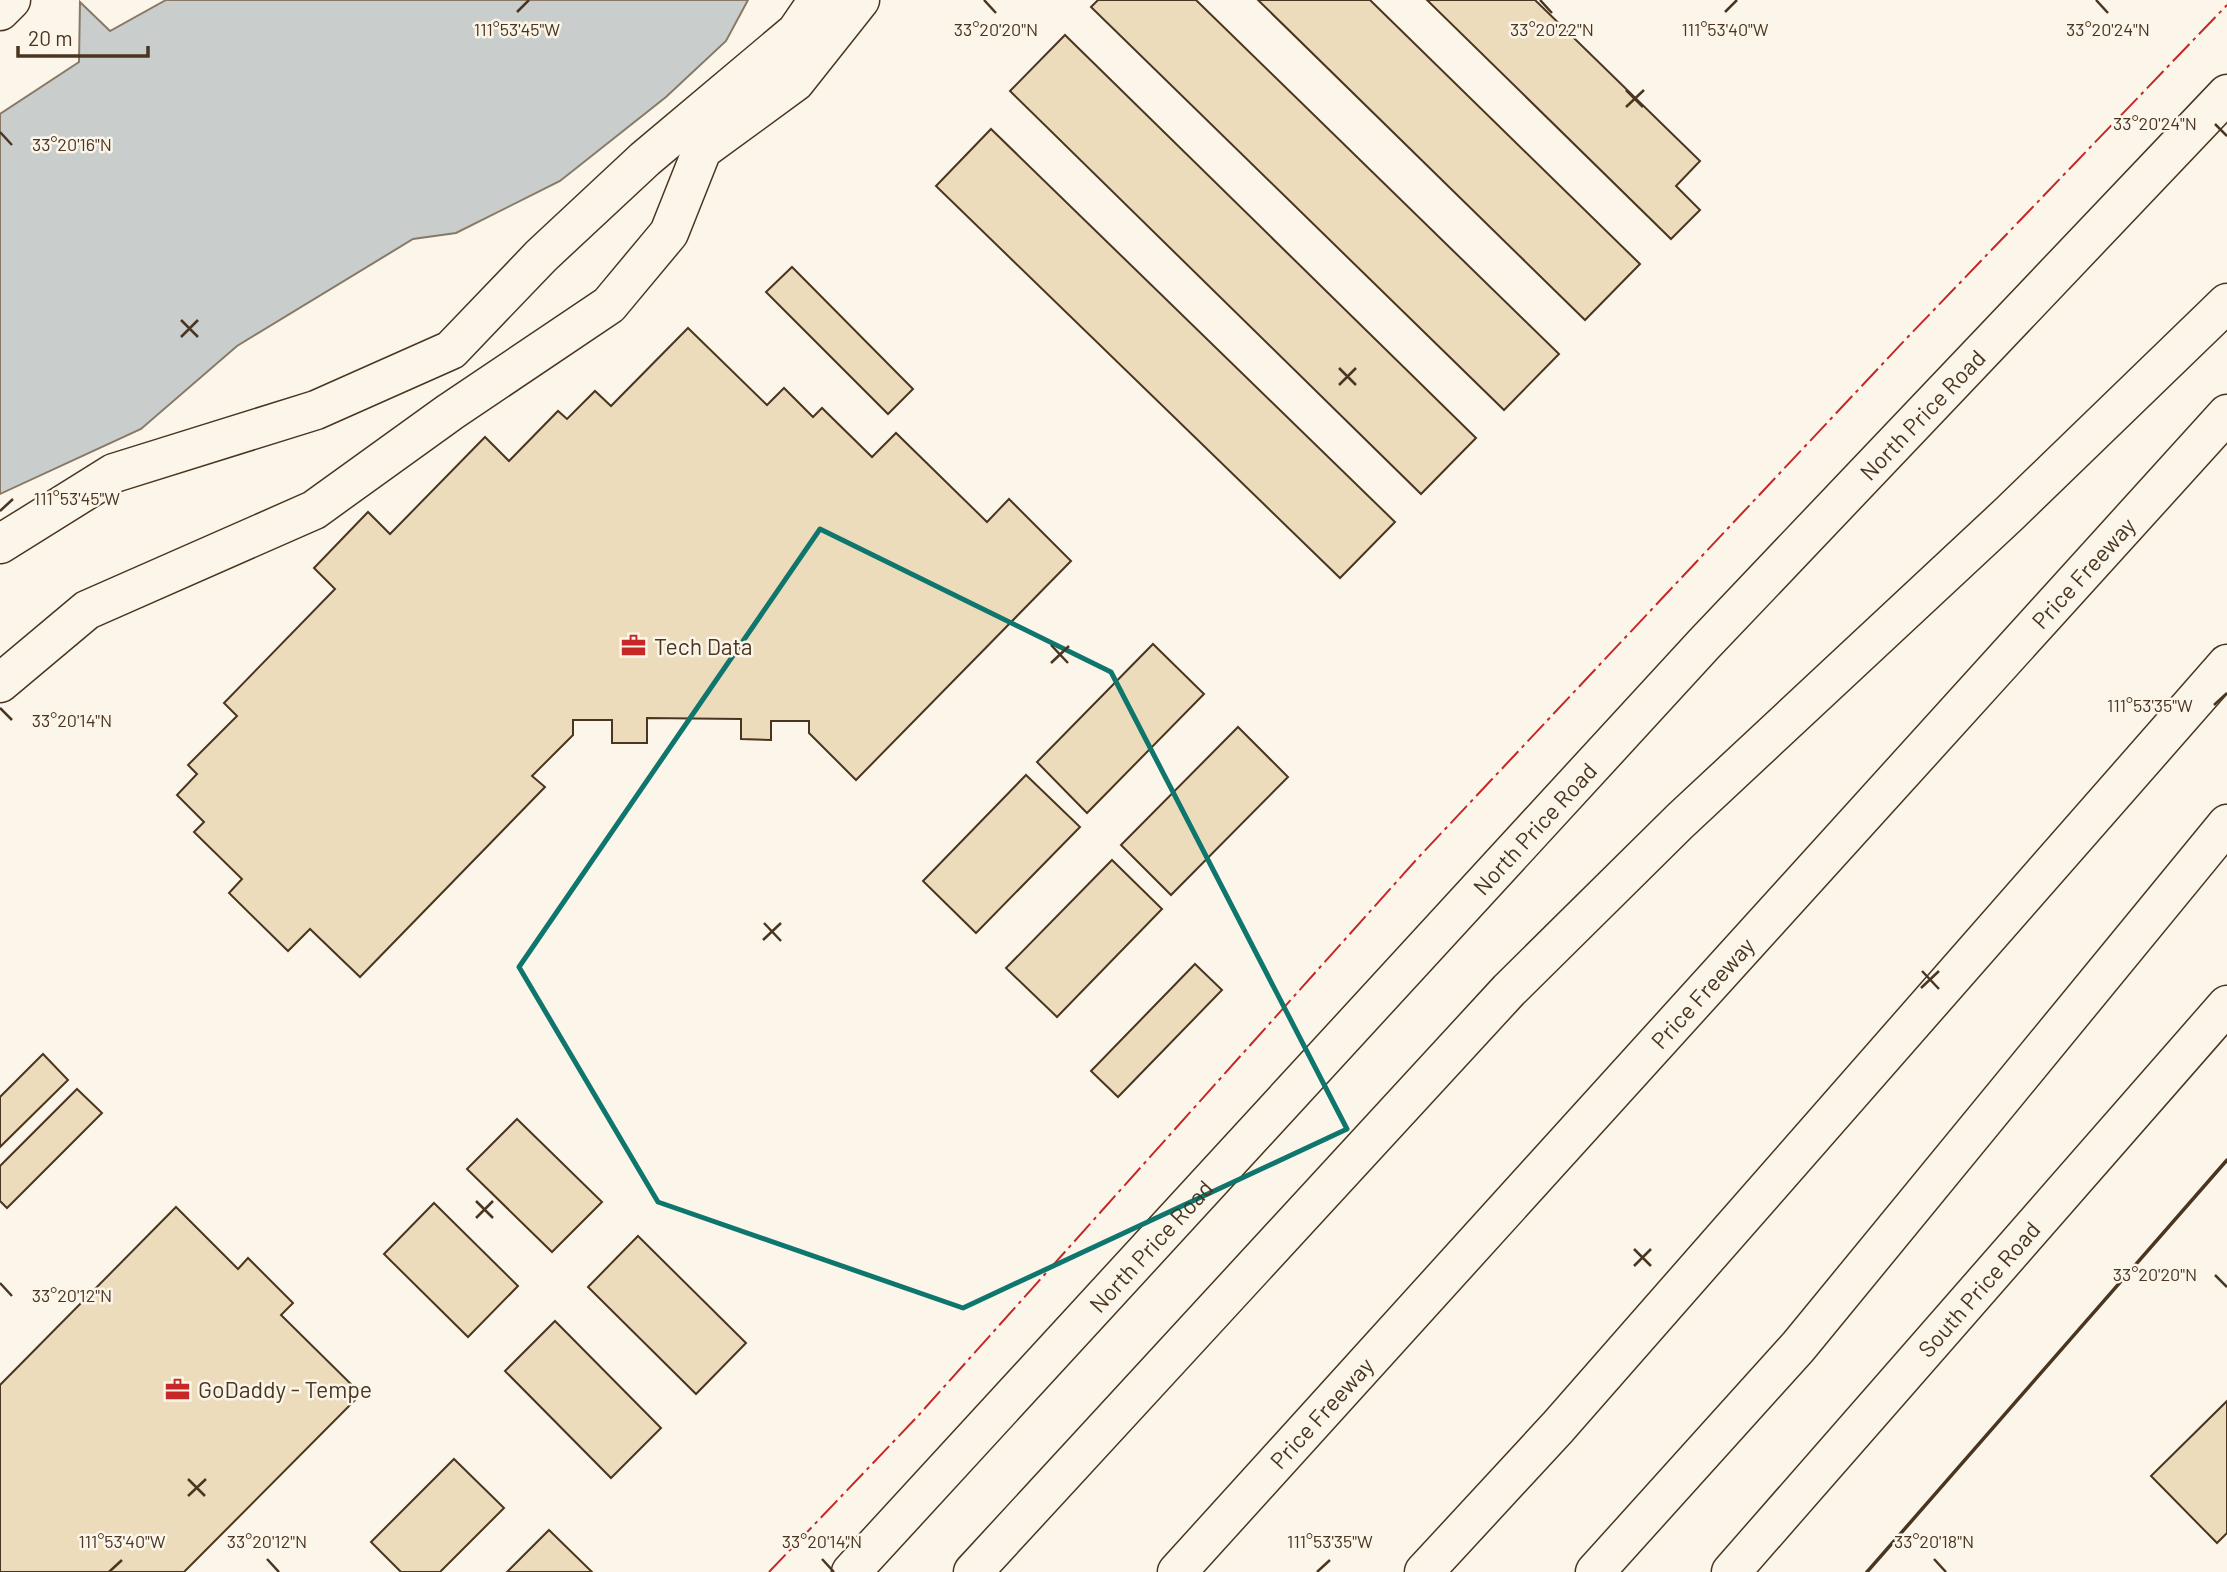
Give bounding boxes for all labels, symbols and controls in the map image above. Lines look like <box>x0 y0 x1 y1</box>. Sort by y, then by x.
scale bar <box>18 14 147 58</box>
text: 111°53'45"W <box>474 18 560 40</box>
text: 33°20'20"N <box>954 18 1038 40</box>
text: 33°20'22"N <box>1510 18 1594 40</box>
text: 111°53'40"W <box>1681 18 1769 40</box>
text: 33°20'24"N <box>2066 18 2150 40</box>
text: 20 m <box>28 25 73 50</box>
text: 33°20'24"N <box>2113 112 2197 134</box>
text: 33°20'16"N <box>32 133 112 155</box>
street label: North Price Road <box>1853 343 1991 486</box>
text: 111°53'45"W <box>34 487 120 509</box>
street label: Price Freeway <box>2026 511 2141 634</box>
office icon: Tech Data <box>620 632 648 660</box>
place label: Tech Data <box>654 632 753 660</box>
text: 111°53'35"W <box>2107 694 2193 716</box>
text: 33°20'14"N <box>32 709 112 731</box>
street label: North Price Road <box>1467 756 1602 900</box>
street label: Price Freeway <box>1645 931 1760 1054</box>
street label: North Price Road <box>1083 1174 1219 1318</box>
street label: South Price Road <box>1912 1215 2045 1363</box>
text: 33°20'20"N <box>2113 1263 2197 1285</box>
text: 33°20'12"N <box>32 1284 112 1306</box>
street label: Price Freeway <box>1264 1351 1379 1474</box>
office icon: GoDaddy - Tempe <box>164 1375 192 1403</box>
place label: GoDaddy - Tempe <box>198 1375 372 1403</box>
text: 111°53'40"W <box>78 1530 166 1552</box>
text: 33°20'12"N <box>227 1530 307 1552</box>
text: 33°20'14"N <box>782 1530 862 1552</box>
text: 111°53'35"W <box>1287 1530 1373 1552</box>
text: 33°20'18"N <box>1894 1530 1974 1552</box>

